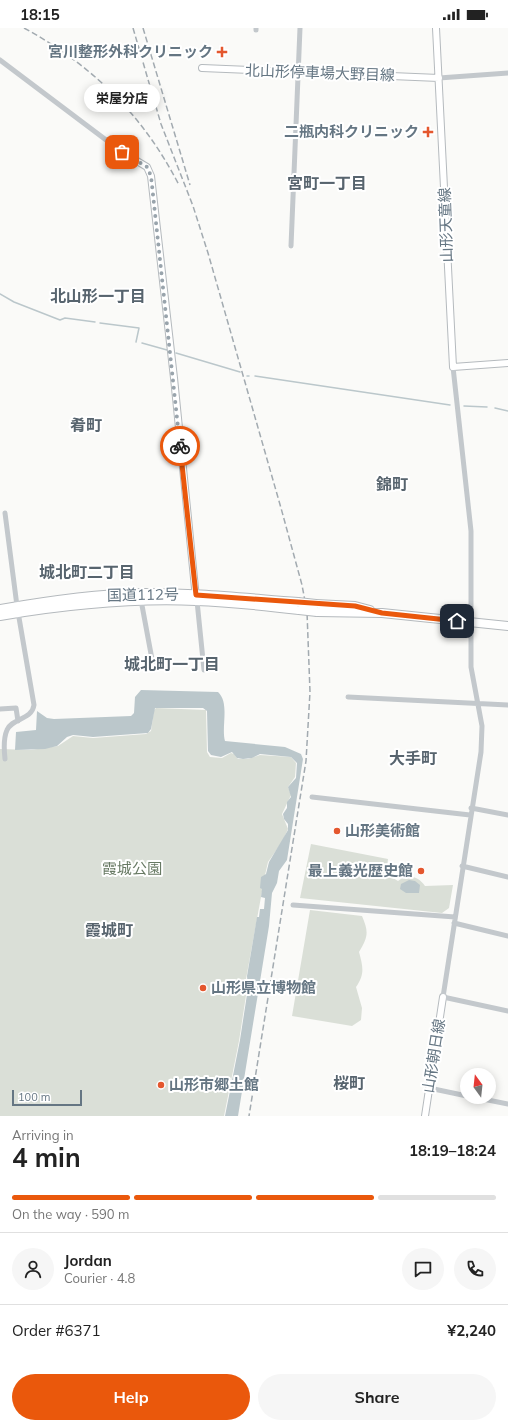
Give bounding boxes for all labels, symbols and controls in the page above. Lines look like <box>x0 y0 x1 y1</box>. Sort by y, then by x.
text: 18:15 <box>20 5 60 24</box>
place label: 宮川整形外科クリニック <box>48 42 213 61</box>
marker: 宮川整形外科クリニック <box>216 46 228 58</box>
street label: 北山形停車場大野目線 <box>245 60 395 85</box>
callout: 栄屋分店 <box>84 84 160 112</box>
text: 栄屋分店 <box>96 90 148 106</box>
place label: 二瓶内科クリニック <box>284 122 419 141</box>
marker: 二瓶内科クリニック <box>422 126 434 138</box>
pin <box>105 135 139 169</box>
icon: bag <box>111 141 133 163</box>
district label: 宮町一丁目 <box>287 173 367 193</box>
street label: 山形天童線 <box>435 187 456 263</box>
district label: 北山形一丁目 <box>50 286 146 306</box>
district label: 肴町 <box>70 415 102 435</box>
courier <box>160 426 200 466</box>
icon: bike <box>169 435 191 457</box>
district label: 錦町 <box>376 474 408 494</box>
district label: 城北町二丁目 <box>39 562 135 582</box>
street label: 国道112号 <box>107 584 179 605</box>
pin <box>440 604 474 638</box>
icon: home <box>446 610 468 632</box>
district label: 城北町一丁目 <box>124 654 220 674</box>
district label: 大手町 <box>389 748 437 768</box>
place label: 山形美術館 <box>345 821 420 840</box>
marker: 山形美術館 <box>332 826 342 836</box>
park label: 霞城公園 <box>102 859 162 878</box>
place label: 最上義光歴史館 <box>308 861 413 880</box>
marker: 最上義光歴史館 <box>416 866 426 876</box>
district label: 霞城町 <box>85 920 133 940</box>
place label: 山形県立博物館 <box>211 978 316 997</box>
marker: 山形県立博物館 <box>198 983 208 993</box>
street label: 山形朝日線 <box>418 1017 449 1094</box>
north arrow <box>460 1068 496 1104</box>
map controls <box>460 1068 496 1104</box>
district label: 桜町 <box>333 1073 365 1093</box>
place label: 山形市郷土館 <box>169 1075 259 1094</box>
marker: 山形市郷土館 <box>156 1080 166 1090</box>
scale bar <box>12 1088 82 1107</box>
text: 100 m <box>18 1090 50 1104</box>
text: Arriving in <box>12 1127 74 1143</box>
text: 4 min <box>12 1141 81 1174</box>
text: 18:19–18:24 <box>409 1141 496 1160</box>
text: On the way · 590 m <box>12 1206 129 1222</box>
button: person <box>12 1248 54 1290</box>
button: chat <box>402 1248 444 1290</box>
button: phone <box>454 1248 496 1290</box>
text: Jordan <box>64 1251 112 1270</box>
text: Courier · 4.8 <box>64 1270 135 1286</box>
text: Order #6371 <box>12 1321 100 1340</box>
text: ¥2,240 <box>447 1321 496 1340</box>
button: Help <box>12 1374 250 1420</box>
button: Share <box>258 1374 496 1420</box>

